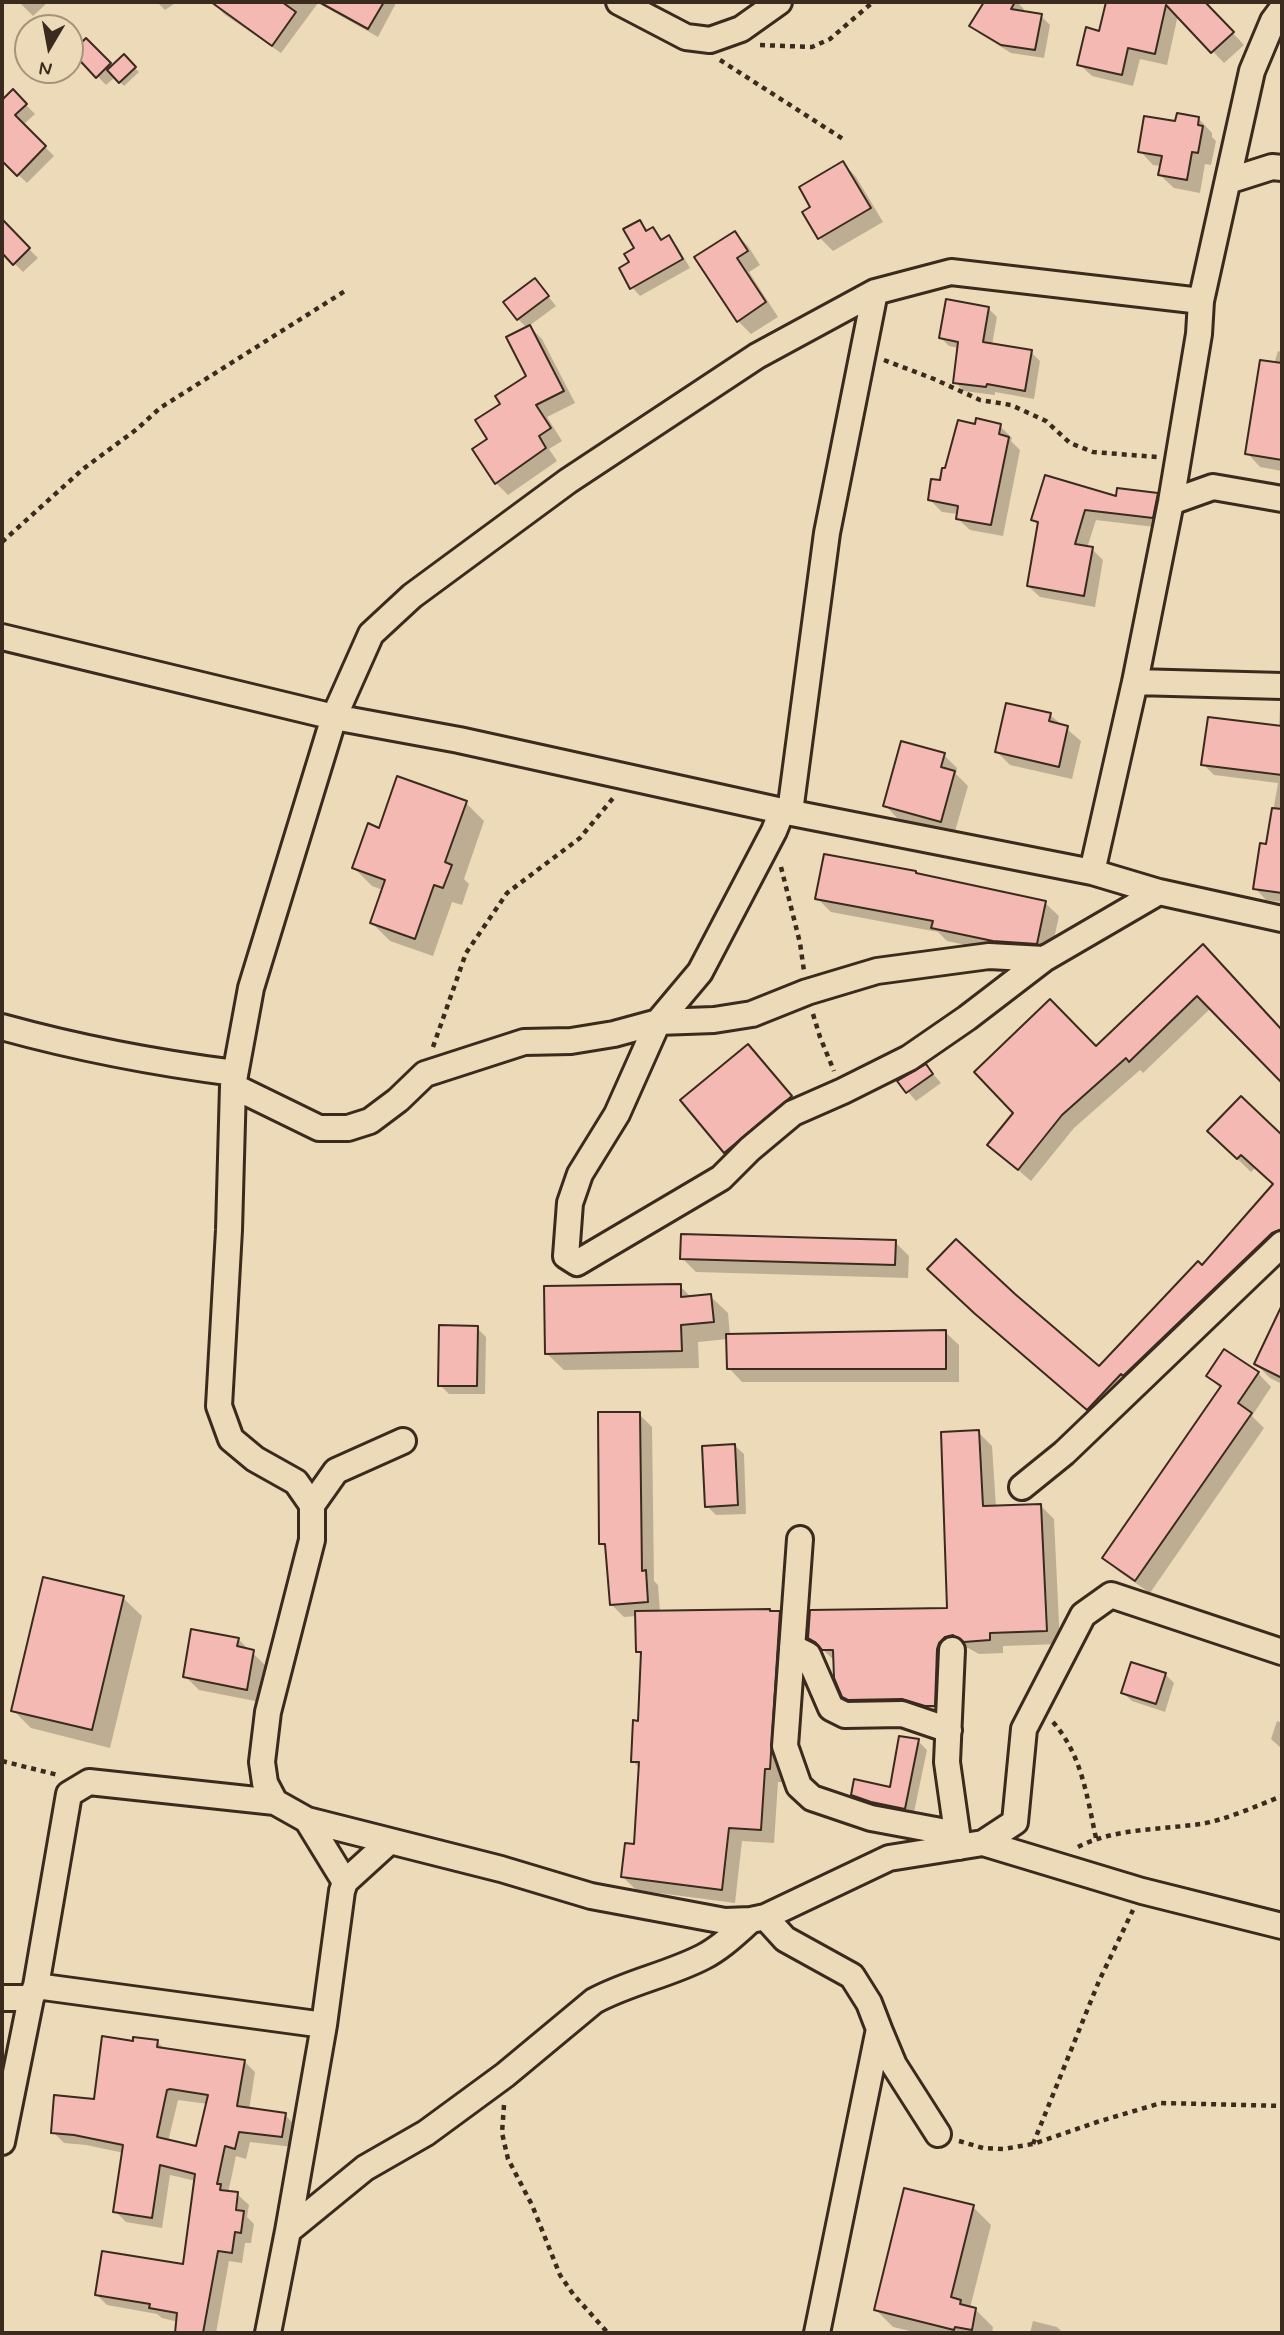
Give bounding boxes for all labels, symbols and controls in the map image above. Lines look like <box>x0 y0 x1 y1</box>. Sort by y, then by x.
north arrow <box>14 14 84 84</box>
text: N <box>37 55 54 82</box>

